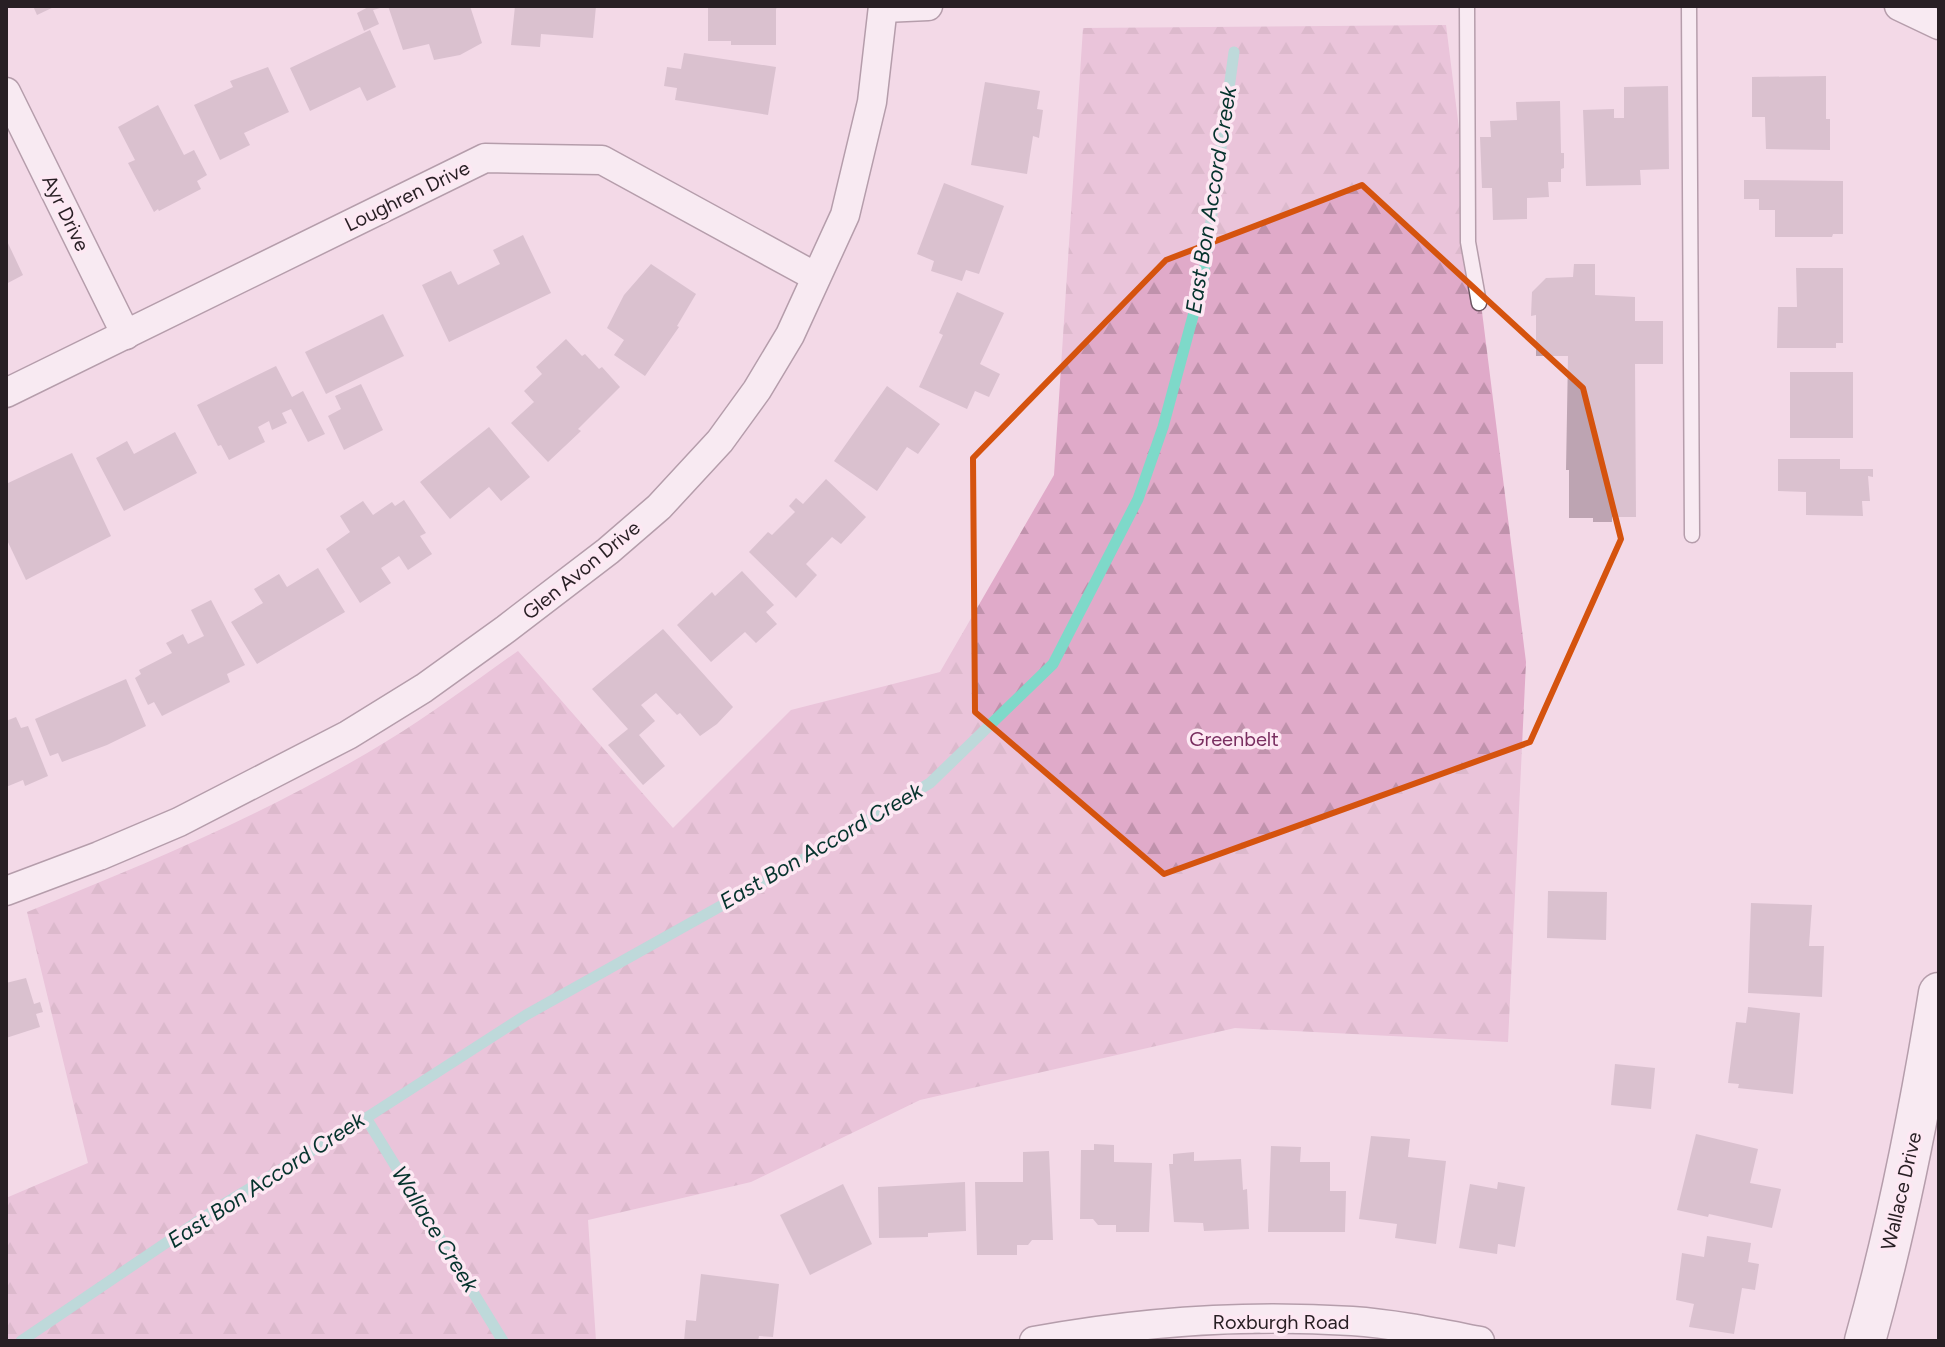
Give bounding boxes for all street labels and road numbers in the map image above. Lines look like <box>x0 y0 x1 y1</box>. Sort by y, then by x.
street label: Loughren Drive <box>341 155 473 237</box>
street label: Ayr Drive <box>37 171 95 255</box>
street label: Glen Avon Drive <box>517 515 645 625</box>
street label: Wallace Drive <box>1876 1130 1926 1252</box>
street label: Roxburgh Road <box>1212 1310 1350 1334</box>

